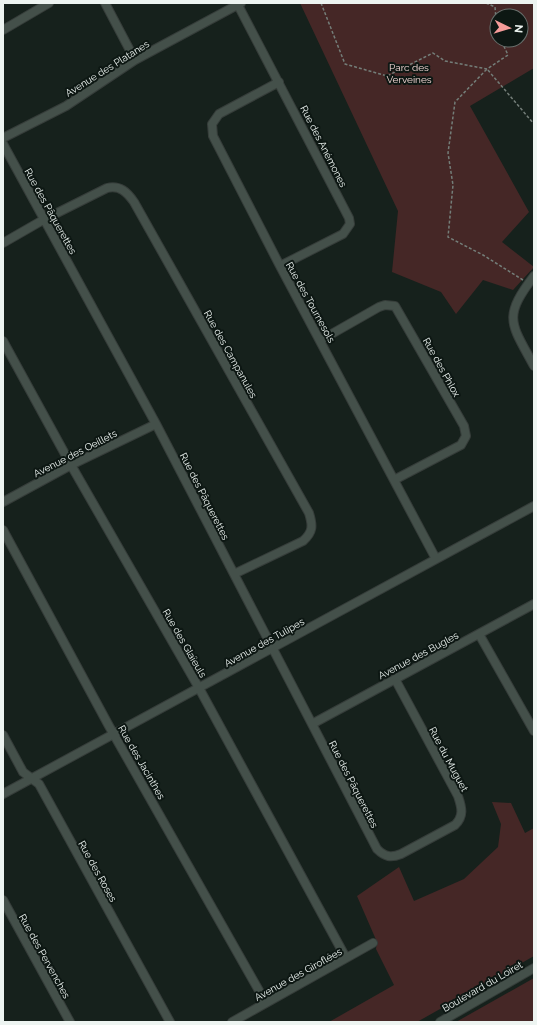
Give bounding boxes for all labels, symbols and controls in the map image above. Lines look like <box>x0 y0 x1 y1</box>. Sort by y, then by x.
north arrow <box>489 8 529 48</box>
text: N <box>512 24 525 34</box>
street label: Avenue des Platanes <box>63 38 151 99</box>
park label: Parc des Verveines <box>386 62 432 85</box>
street label: Rue des Anémones <box>298 104 349 189</box>
street label: Rue des Pâquerettes <box>22 166 79 256</box>
street label: Rue des Tournesols <box>284 260 337 345</box>
street label: Rue des Campanules <box>202 308 259 400</box>
street label: Rue des Phlox <box>421 336 462 399</box>
street label: Avenue des Oeillets <box>32 428 119 479</box>
street label: Rue des Pâquerettes <box>178 451 231 542</box>
street label: Rue des Glaïeuls <box>161 607 209 680</box>
street label: Avenue des Tulipes <box>222 616 306 669</box>
street label: Avenue des Bugles <box>376 630 460 681</box>
street label: Rue des Jacinthes <box>116 723 167 801</box>
street label: Rue du Muguet <box>427 725 471 794</box>
street label: Rue des Pâquerettes <box>327 739 380 830</box>
street label: Rue des Roses <box>76 839 119 904</box>
street label: Rue des Pervenches <box>17 912 72 1000</box>
street label: Avenue des Giroflées <box>253 946 344 1003</box>
street label: Boulevard du Loiret <box>440 959 525 1014</box>

